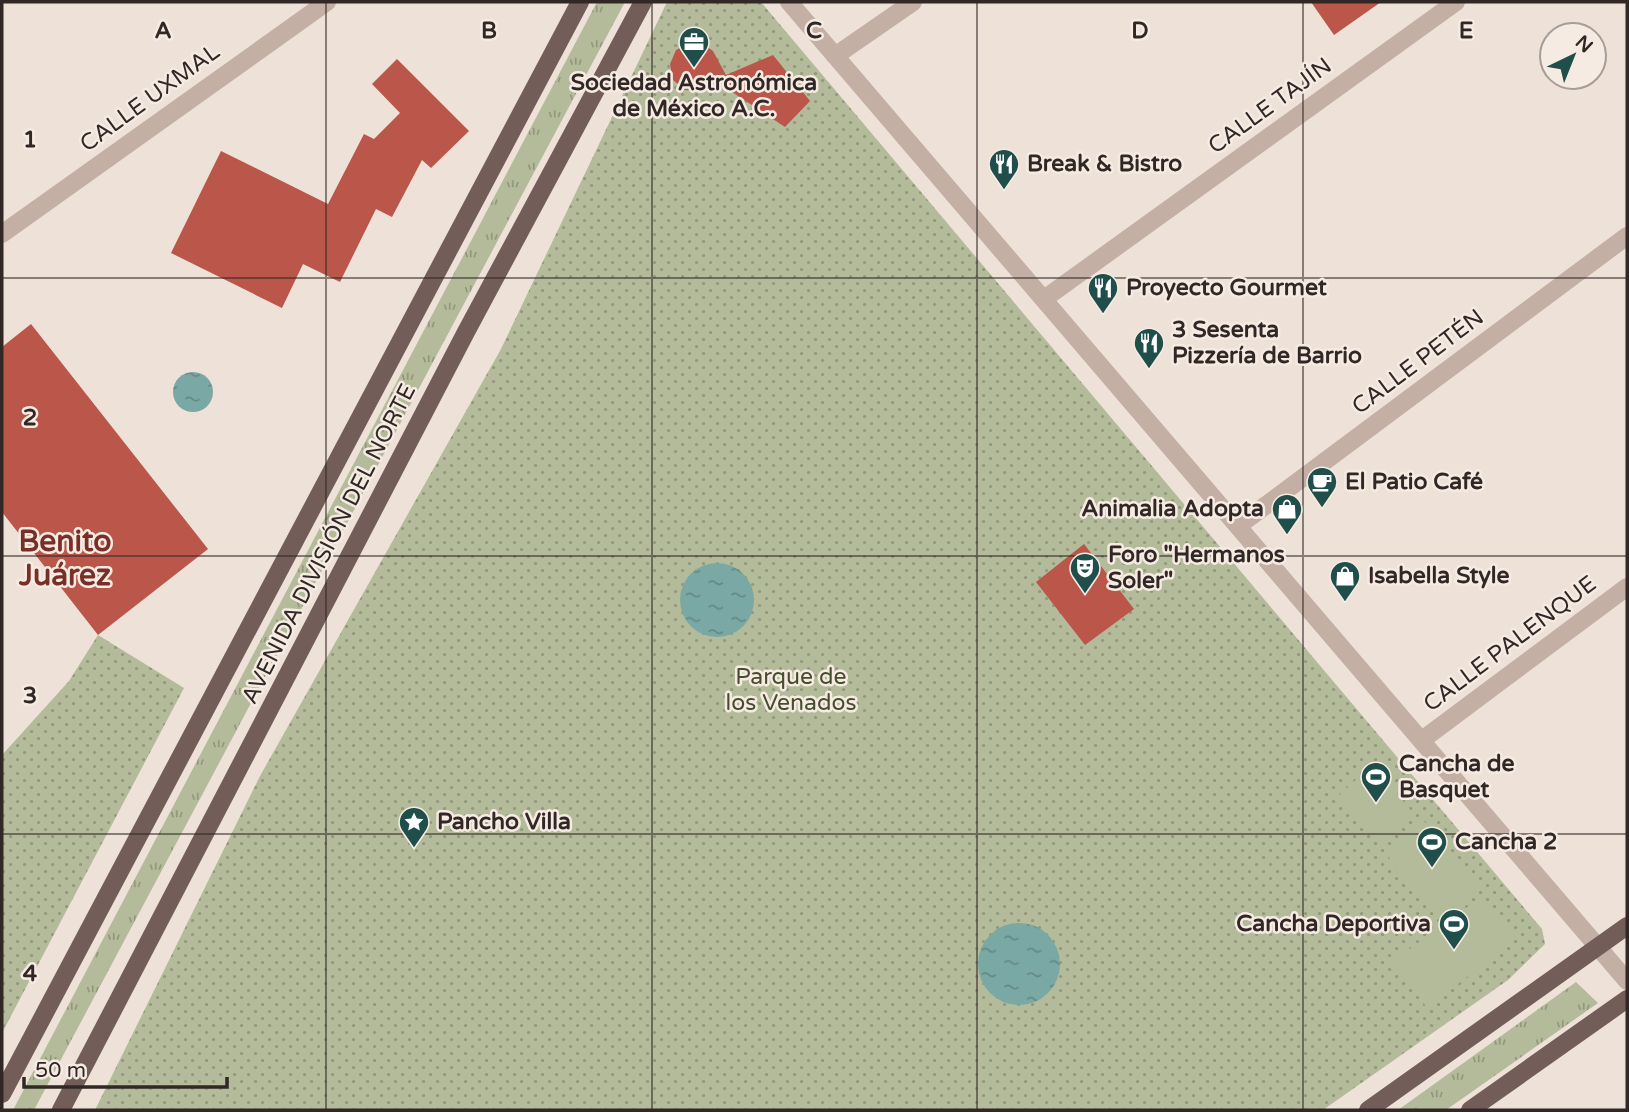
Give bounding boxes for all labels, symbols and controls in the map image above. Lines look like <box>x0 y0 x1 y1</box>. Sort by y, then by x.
text: A <box>154 17 172 45</box>
text: B <box>481 17 497 45</box>
text: C <box>806 17 822 45</box>
text: D <box>1131 17 1149 45</box>
text: E <box>1459 17 1473 45</box>
north arrow <box>1538 21 1608 91</box>
office icon: Sociedad Astronómica de México A.C. <box>677 25 711 69</box>
text: N <box>1571 31 1597 58</box>
street label: CALLE UXMAL <box>75 38 225 158</box>
street label: CALLE TAJÍN <box>1203 52 1337 160</box>
place label: Sociedad Astronómica de México A.C. <box>571 69 817 123</box>
text: 1 <box>23 126 37 154</box>
restaurant icon: Break & Bistro <box>987 147 1021 191</box>
place label: Break & Bistro <box>1027 150 1182 178</box>
restaurant icon: Proyecto Gourmet <box>1086 271 1120 315</box>
place label: Proyecto Gourmet <box>1126 274 1327 302</box>
street label: CALLE PETÉN <box>1347 303 1489 421</box>
place label: 3 Sesenta Pizzería de Barrio <box>1172 316 1362 370</box>
restaurant icon: 3 Sesenta Pizzería de Barrio <box>1132 326 1166 370</box>
street label: AVENIDA DIVISIÓN DEL NORTE <box>236 379 422 709</box>
text: 2 <box>23 404 37 432</box>
cafe icon: El Patio Café <box>1305 465 1339 509</box>
place label: El Patio Café <box>1345 468 1483 496</box>
shop icon: Animalia Adopta <box>1270 492 1304 536</box>
place label: Animalia Adopta <box>1081 495 1264 523</box>
district label: Benito Juárez <box>18 523 111 594</box>
place label: Foro "Hermanos Soler" <box>1108 541 1285 595</box>
theatre icon: Foro "Hermanos Soler" <box>1068 551 1102 595</box>
shop icon: Isabella Style <box>1328 559 1362 603</box>
place label: Isabella Style <box>1368 562 1510 590</box>
street label: CALLE PALENQUE <box>1418 570 1602 718</box>
park label: Parque de los Venados <box>726 663 856 717</box>
text: 3 <box>23 682 37 710</box>
place label: Cancha de Basquet <box>1399 750 1515 804</box>
sports icon: Cancha de Basquet <box>1359 760 1393 804</box>
place icon: Pancho Villa <box>397 805 431 849</box>
place label: Pancho Villa <box>437 808 571 836</box>
sports icon: Cancha 2 <box>1415 825 1449 869</box>
place label: Cancha 2 <box>1455 828 1558 856</box>
sports icon: Cancha Deportiva <box>1437 907 1471 951</box>
place label: Cancha Deportiva <box>1236 910 1431 938</box>
text: 4 <box>23 960 38 988</box>
scale bar <box>24 1046 228 1090</box>
text: 50 m <box>35 1058 86 1083</box>

